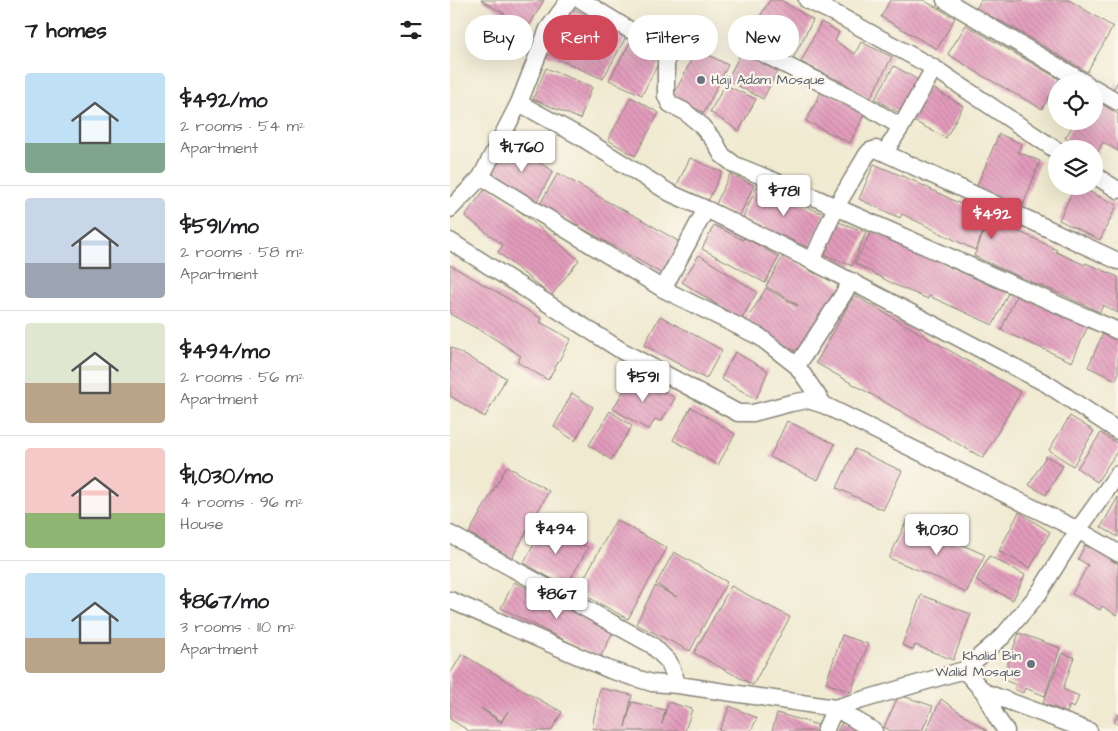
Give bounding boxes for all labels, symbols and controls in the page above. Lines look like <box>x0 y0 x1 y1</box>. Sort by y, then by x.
chip: Buy <box>465 15 533 60</box>
chip: Rent <box>543 15 618 60</box>
chip: Filters <box>628 15 718 60</box>
chip: New <box>728 15 799 60</box>
text: 7 homes <box>25 16 107 45</box>
icon: filters <box>397 16 425 44</box>
place label: Haji Adam Mosque <box>711 70 825 90</box>
marker: Haji Adam Mosque <box>695 74 707 86</box>
map controls <box>1048 75 1103 195</box>
button: locate <box>1048 75 1103 130</box>
text: $492/mo <box>180 86 268 115</box>
icon: home <box>65 93 125 153</box>
text: 2 rooms · 54 m² <box>180 115 305 137</box>
pin: $1,760 <box>481 130 563 173</box>
text: $1,760 <box>500 136 544 158</box>
text: Apartment <box>180 137 258 159</box>
button: layers <box>1048 140 1103 195</box>
pin: $781 <box>754 174 814 217</box>
text: $781 <box>768 180 800 202</box>
pin: $492 <box>962 198 1022 240</box>
text: $492 <box>973 203 1011 225</box>
text: $591/mo <box>180 212 259 241</box>
icon: home <box>65 218 125 278</box>
text: 2 rooms · 58 m² <box>180 241 305 263</box>
text: Apartment <box>180 263 258 285</box>
text: $494/mo <box>180 337 270 366</box>
icon: home <box>65 343 125 403</box>
pin: $591 <box>613 360 673 403</box>
text: 2 rooms · 56 m² <box>180 366 304 388</box>
text: $591 <box>627 366 659 388</box>
text: Apartment <box>180 388 258 410</box>
text: $1,030/mo <box>180 462 273 491</box>
icon: home <box>65 468 125 528</box>
text: 4 rooms · 96 m² <box>180 491 304 513</box>
pin: $494 <box>526 512 586 555</box>
text: House <box>180 513 224 535</box>
pin: $1,030 <box>896 514 978 556</box>
text: $494 <box>536 518 576 540</box>
text: $1,030 <box>916 519 958 541</box>
pin: $867 <box>527 578 587 620</box>
text: $867 <box>537 583 577 605</box>
text: $867/mo <box>180 587 269 616</box>
icon: home <box>65 593 125 653</box>
text: 3 rooms · 110 m² <box>180 616 296 638</box>
text: Apartment <box>180 638 258 660</box>
place label: Khalid Bin Walid Mosque <box>935 646 1021 682</box>
marker: Khalid Bin Walid Mosque <box>1025 658 1037 670</box>

